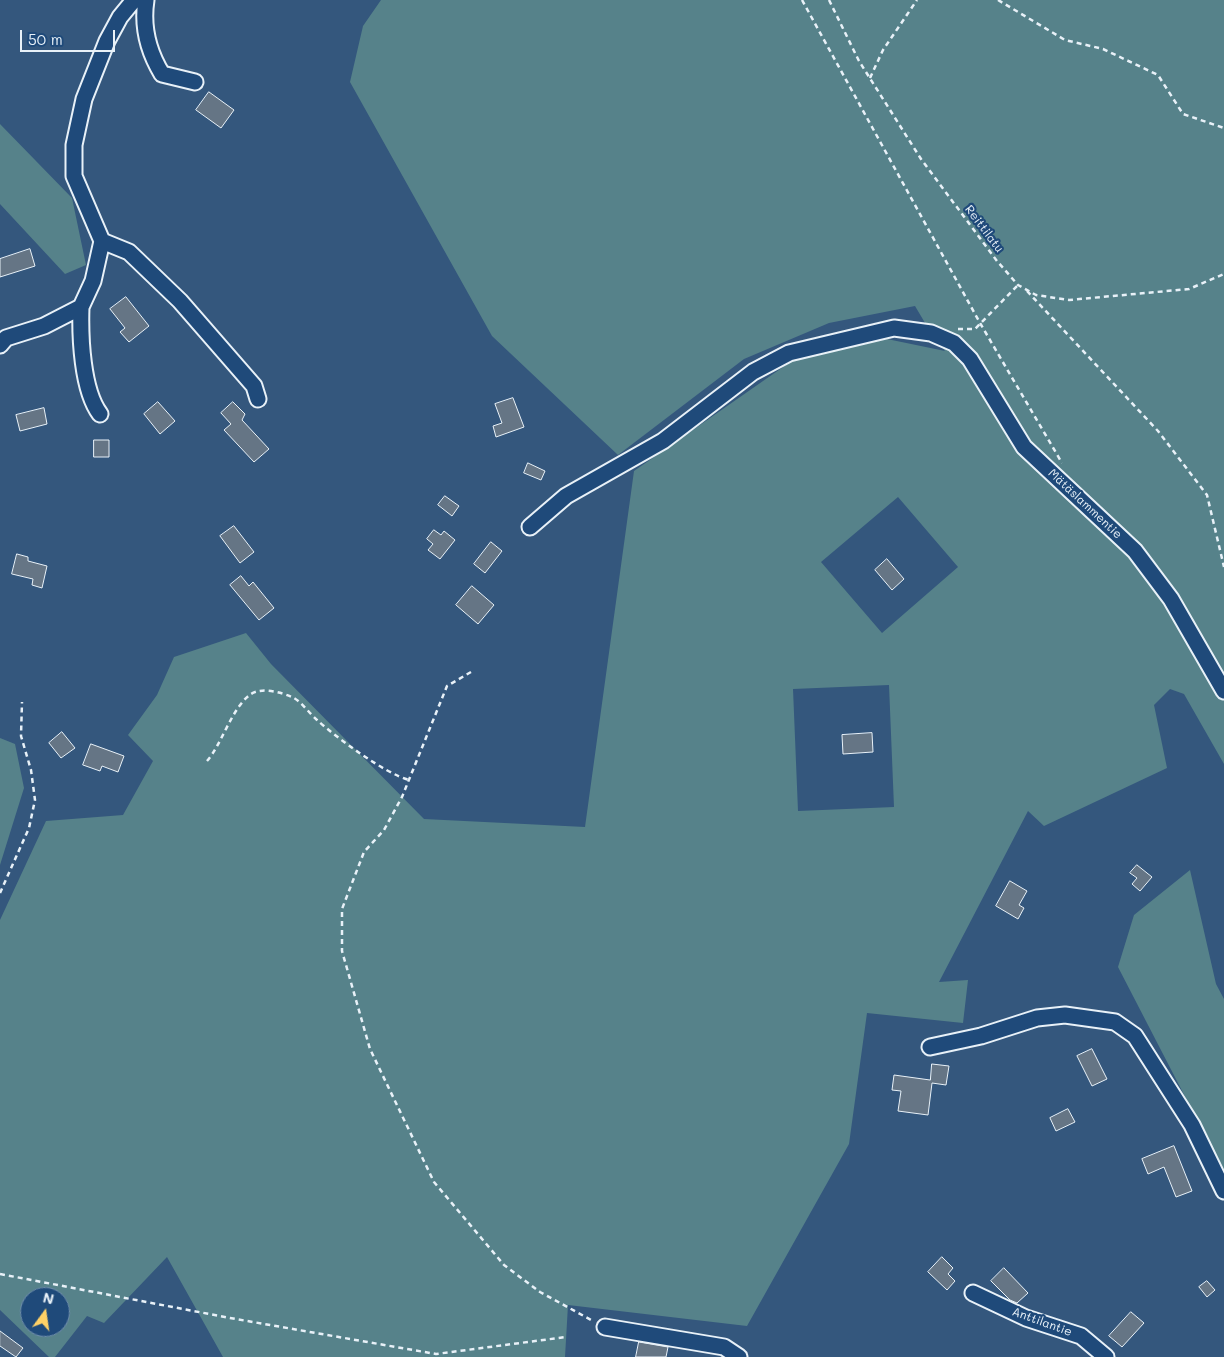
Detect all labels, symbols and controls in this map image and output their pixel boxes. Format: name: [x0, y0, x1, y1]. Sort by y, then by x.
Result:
scale bar: [22, 20, 118, 52]
text: 50 m: [28, 29, 63, 49]
street label: Reittilatu: [962, 203, 1006, 255]
street label: Mätäslammentie: [1045, 466, 1125, 542]
north arrow: [20, 1287, 70, 1337]
text: N: [41, 1287, 56, 1308]
street label: Anttilantie: [1010, 1305, 1074, 1339]

